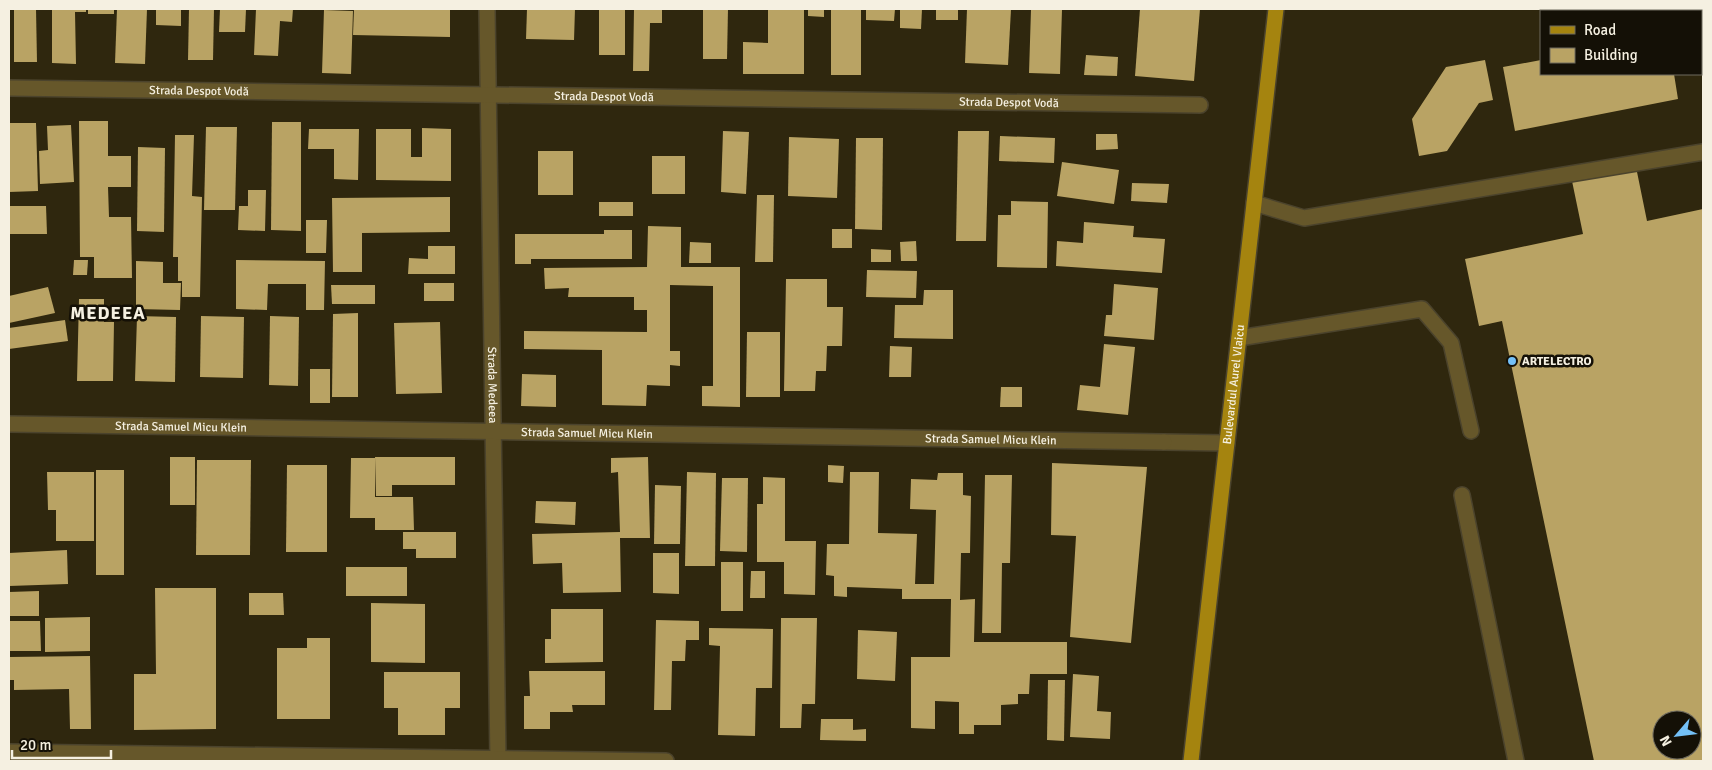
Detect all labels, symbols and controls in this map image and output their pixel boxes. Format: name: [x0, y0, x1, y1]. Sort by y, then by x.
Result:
legend: [1540, 10, 1702, 75]
text: Road: [1584, 21, 1616, 39]
text: Building: [1584, 46, 1638, 64]
street label: Strada Despot Vodă: [149, 83, 249, 99]
street label: Strada Despot Vodă: [554, 89, 654, 105]
street label: Strada Despot Vodă: [959, 95, 1059, 111]
district label: MEDEEA: [70, 302, 146, 324]
street label: Bulevardul Aurel Vlaicu: [1220, 324, 1248, 445]
street label: Strada Medeea: [484, 347, 500, 423]
place label: ARTELECTRO: [1522, 354, 1592, 369]
marker: ARTELECTRO: [1506, 355, 1518, 367]
street label: Strada Samuel Micu Klein: [115, 419, 247, 436]
street label: Strada Samuel Micu Klein: [521, 425, 653, 442]
street label: Strada Samuel Micu Klein: [925, 431, 1057, 448]
north arrow: [1652, 710, 1702, 760]
scale bar: [12, 728, 111, 760]
text: N: [1656, 733, 1676, 749]
text: 20 m: [20, 736, 51, 754]

